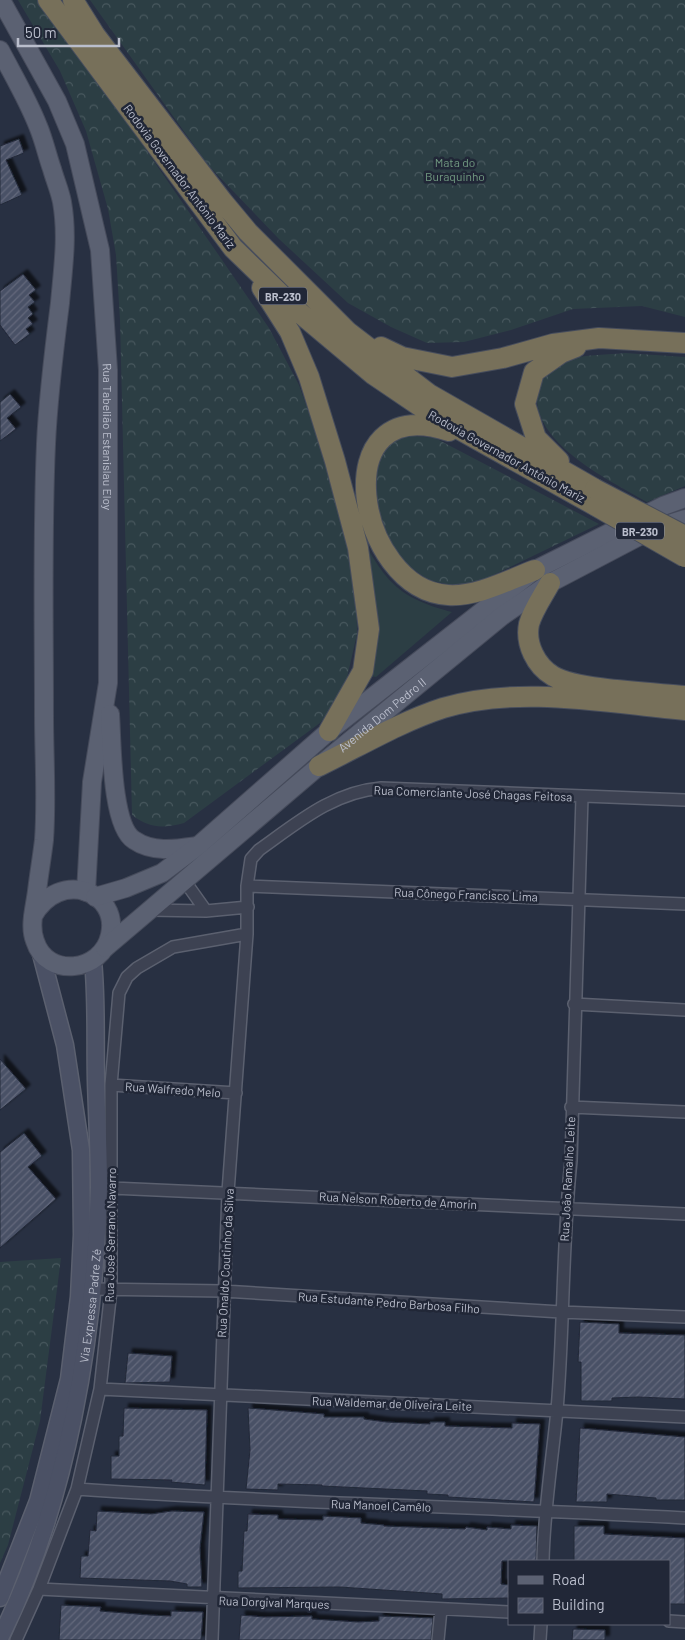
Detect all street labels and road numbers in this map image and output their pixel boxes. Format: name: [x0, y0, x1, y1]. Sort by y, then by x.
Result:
street label: Rodovia Governador Antônio Mariz: [121, 101, 239, 251]
road number: BR-230: [259, 288, 307, 304]
street label: Rua Tabelião Estanislau Eloy: [101, 363, 115, 511]
street label: Rodovia Governador Antônio Mariz: [426, 407, 588, 505]
road number: BR-230: [616, 522, 664, 540]
street label: Avenida Dom Pedro II: [335, 675, 428, 755]
street label: Rua Comerciante José Chagas Feitosa: [374, 783, 572, 803]
street label: Rua Cônego Francisco Lima: [394, 884, 538, 904]
street label: Rua Walfredo Melo: [125, 1079, 221, 1099]
street label: Rua João Ramalho Leite: [557, 1116, 577, 1242]
street label: Rua José Serrano Navarro: [102, 1167, 118, 1303]
street label: Rua Onaldo Coutinho da Silva: [214, 1188, 236, 1338]
street label: Rua Nelson Roberto de Amorin: [319, 1189, 477, 1211]
street label: Via Expressa Padre Zé: [76, 1248, 103, 1364]
street label: Rua Estudante Pedro Barbosa Filho: [298, 1289, 480, 1315]
street label: Rua Waldemar de Oliveira Leite: [312, 1393, 472, 1413]
street label: Rua Manoel Camêlo: [331, 1496, 431, 1514]
street label: Rua Dorgival Marques: [218, 1593, 330, 1611]

